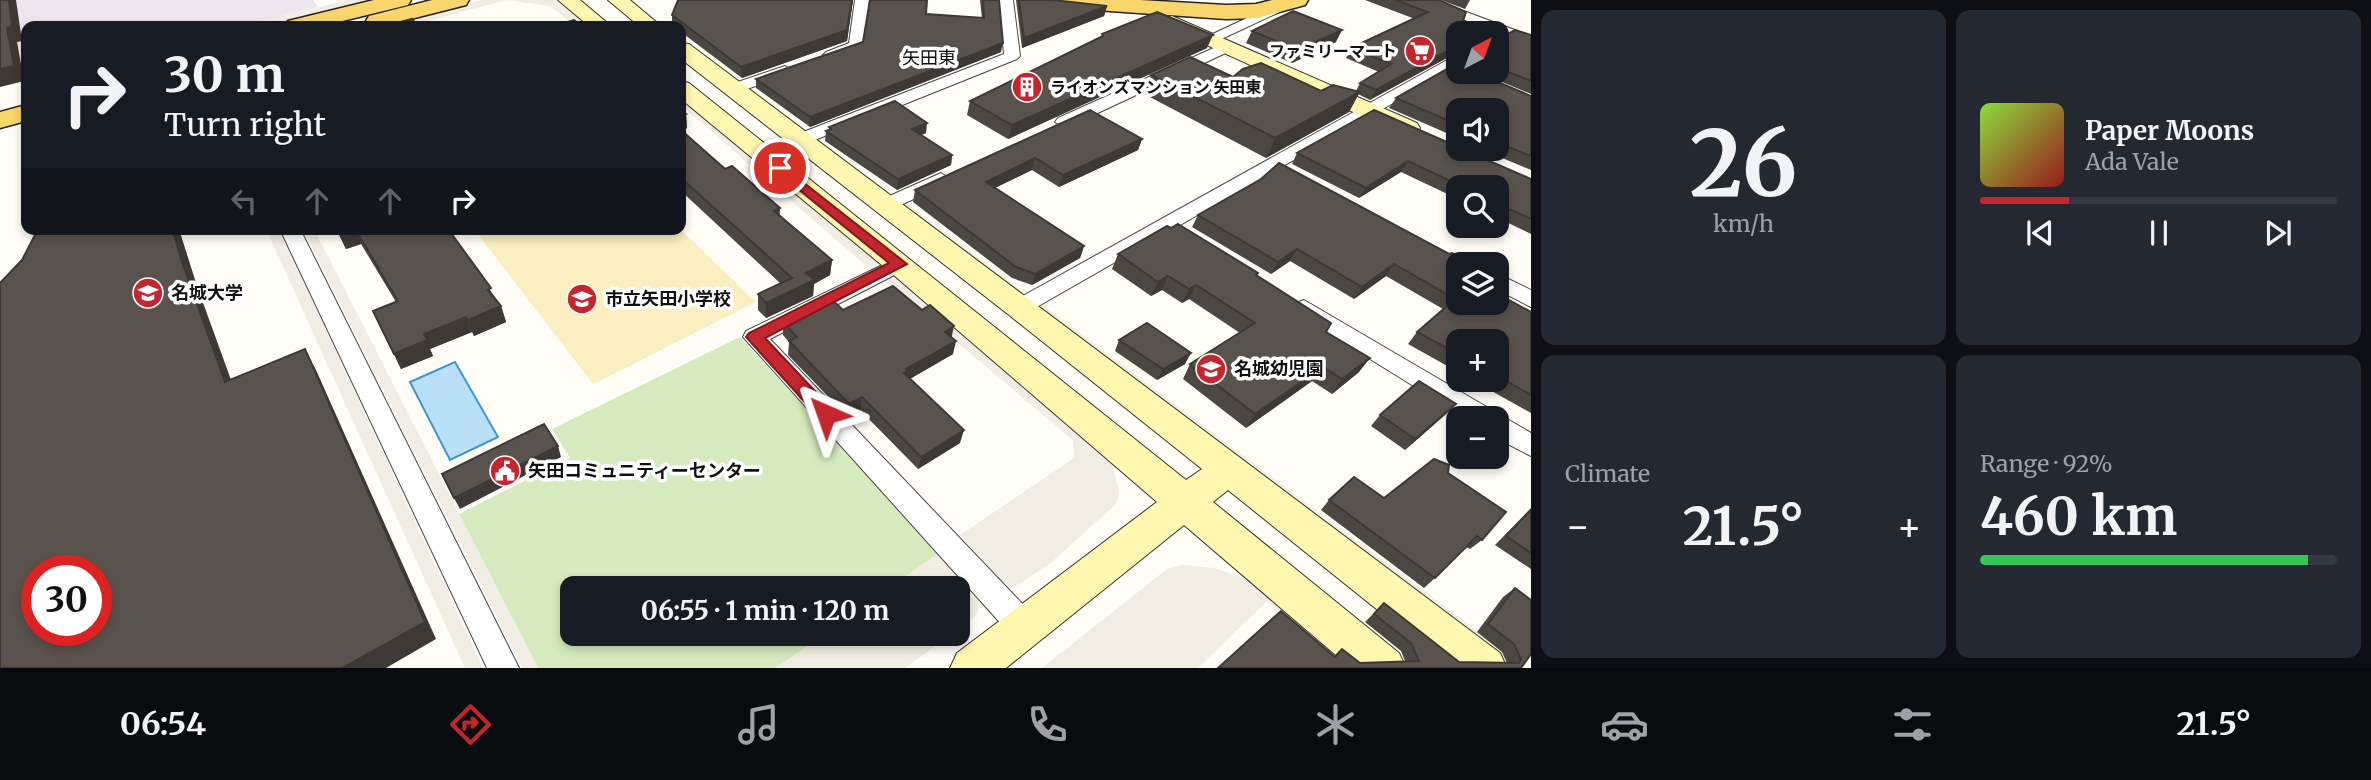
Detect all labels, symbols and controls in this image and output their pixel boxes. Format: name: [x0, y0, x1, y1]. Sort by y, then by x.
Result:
north arrow: [1446, 21, 1508, 84]
map controls: [1446, 21, 1509, 469]
supermarket icon: ファミリーマート: [1403, 34, 1437, 68]
place label: ファミリーマート: [1269, 41, 1397, 61]
text: 30 m: [164, 44, 285, 105]
district label: 矢田東: [902, 46, 956, 69]
icon: right: [49, 49, 140, 140]
building icon: ライオンズマンション 矢田東: [1010, 70, 1044, 104]
place label: ライオンズマンション 矢田東: [1050, 77, 1261, 97]
button: sound: [1446, 98, 1509, 161]
text: Turn right: [164, 105, 326, 145]
text: 26: [1690, 106, 1797, 221]
text: Paper Moons: [2085, 114, 2254, 147]
pin: [750, 138, 810, 198]
text: Ada Vale: [2085, 147, 2179, 176]
icon: arrive: [761, 149, 799, 187]
button: search: [1446, 175, 1509, 238]
icon: left: [225, 182, 263, 220]
icon: ahead: [298, 182, 336, 220]
icon: ahead: [371, 182, 409, 220]
icon: right: [444, 182, 482, 220]
text: km/h: [1713, 209, 1774, 238]
icon: previous: [2021, 214, 2059, 252]
icon: pause: [2140, 214, 2178, 252]
icon: next: [2259, 214, 2297, 252]
button: layers: [1446, 252, 1509, 315]
school or university icon: 名城大学: [131, 276, 165, 310]
place label: 名城大学: [171, 281, 243, 304]
school or university icon: 市立矢田小学校: [565, 282, 599, 316]
place label: 市立矢田小学校: [605, 287, 731, 310]
button: +: [1446, 329, 1509, 392]
school or university icon: 名城幼児園: [1194, 352, 1228, 386]
place label: 名城幼児園: [1234, 357, 1324, 380]
position arrow: [789, 377, 863, 451]
button: −: [1446, 406, 1509, 469]
text: Range · 92%: [1980, 449, 2113, 478]
public building icon: 矢田コミュニティーセンター: [488, 454, 522, 488]
place label: 矢田コミュニティーセンター: [528, 459, 761, 482]
text: Climate: [1565, 459, 1650, 488]
text: 460 km: [1980, 484, 2177, 549]
text: 21.5°: [1683, 494, 1804, 559]
text: −: [1565, 503, 1590, 550]
text: +: [1897, 503, 1922, 550]
speed limit sign: 30: [21, 555, 112, 646]
text: 06:55 · 1 min · 120 m: [641, 594, 889, 627]
icon: directions: [446, 700, 495, 749]
icon: music: [734, 700, 783, 749]
icon: phone: [1023, 700, 1072, 749]
icon: climate: [1311, 700, 1360, 749]
icon: car: [1600, 700, 1649, 749]
icon: filters: [1888, 700, 1937, 749]
text: 06:54: [120, 704, 206, 744]
text: 21.5°: [2177, 704, 2251, 744]

